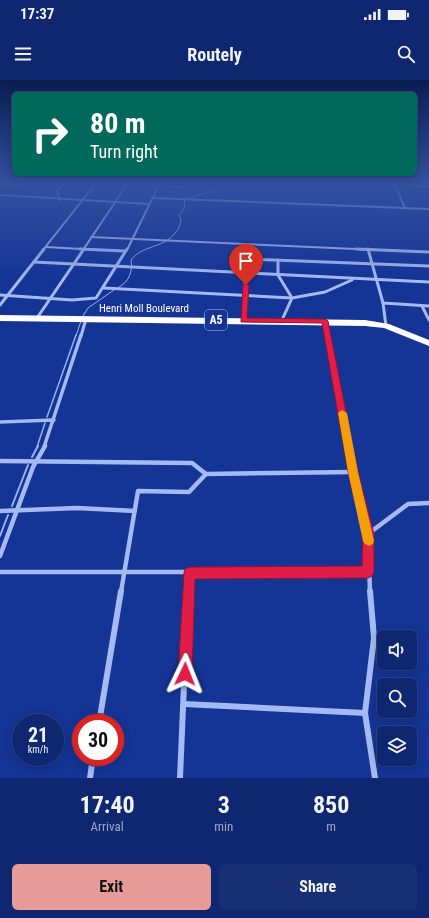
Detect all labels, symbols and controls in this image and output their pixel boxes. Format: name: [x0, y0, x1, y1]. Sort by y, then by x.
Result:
text: 17:37: [20, 5, 54, 23]
icon: menu: [12, 43, 34, 65]
icon: search: [395, 43, 417, 65]
text: Routely: [187, 44, 242, 65]
text: 80 m: [90, 107, 146, 140]
icon: right: [24, 108, 76, 160]
text: Turn right: [90, 141, 158, 162]
pin: [229, 244, 263, 285]
icon: arrive: [235, 250, 257, 272]
street label: Henri Moll Boulevard: [99, 302, 189, 315]
road number: A5: [205, 310, 227, 330]
map controls: [377, 630, 417, 766]
button: sound: [377, 630, 417, 670]
position arrow: [164, 653, 206, 695]
button: search: [377, 678, 417, 718]
speed limit sign: 30: [72, 714, 124, 766]
text: 21: [28, 723, 48, 747]
button: layers: [377, 726, 417, 766]
text: km/h: [28, 744, 48, 755]
text: 17:40: [80, 791, 135, 819]
text: 3: [218, 791, 230, 819]
text: 850: [313, 791, 349, 819]
text: Arrival: [91, 819, 124, 834]
text: min: [214, 819, 233, 834]
text: m: [326, 819, 336, 834]
button: Exit: [12, 864, 211, 910]
button: Share: [219, 864, 417, 910]

